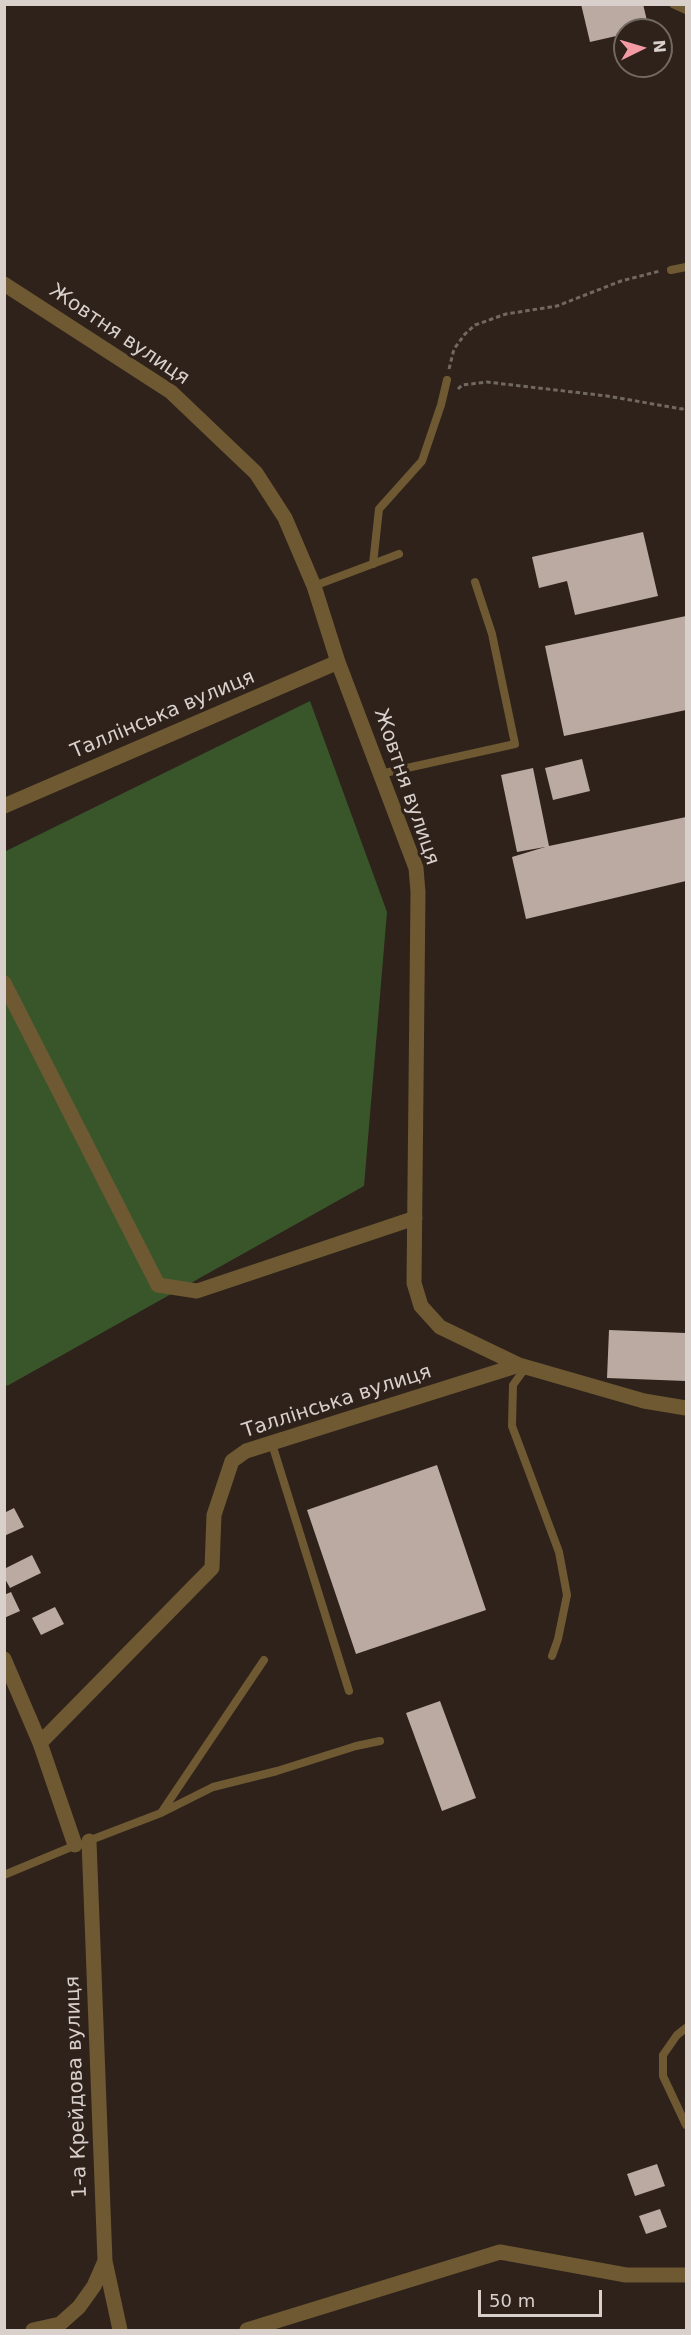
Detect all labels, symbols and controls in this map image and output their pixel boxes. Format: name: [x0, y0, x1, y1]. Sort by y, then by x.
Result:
north arrow: [613, 18, 673, 78]
text: N: [649, 39, 669, 54]
street label: Жовтня вулиця: [44, 279, 194, 391]
street label: Таллінська вулиця: [68, 665, 258, 765]
street label: Жовтня вулиця: [368, 706, 444, 868]
street label: Таллінська вулиця: [240, 1360, 434, 1444]
street label: 1-а Крейдова вулиця: [61, 1976, 93, 2198]
scale bar: [481, 2278, 606, 2316]
text: 50 m: [489, 2290, 535, 2311]

